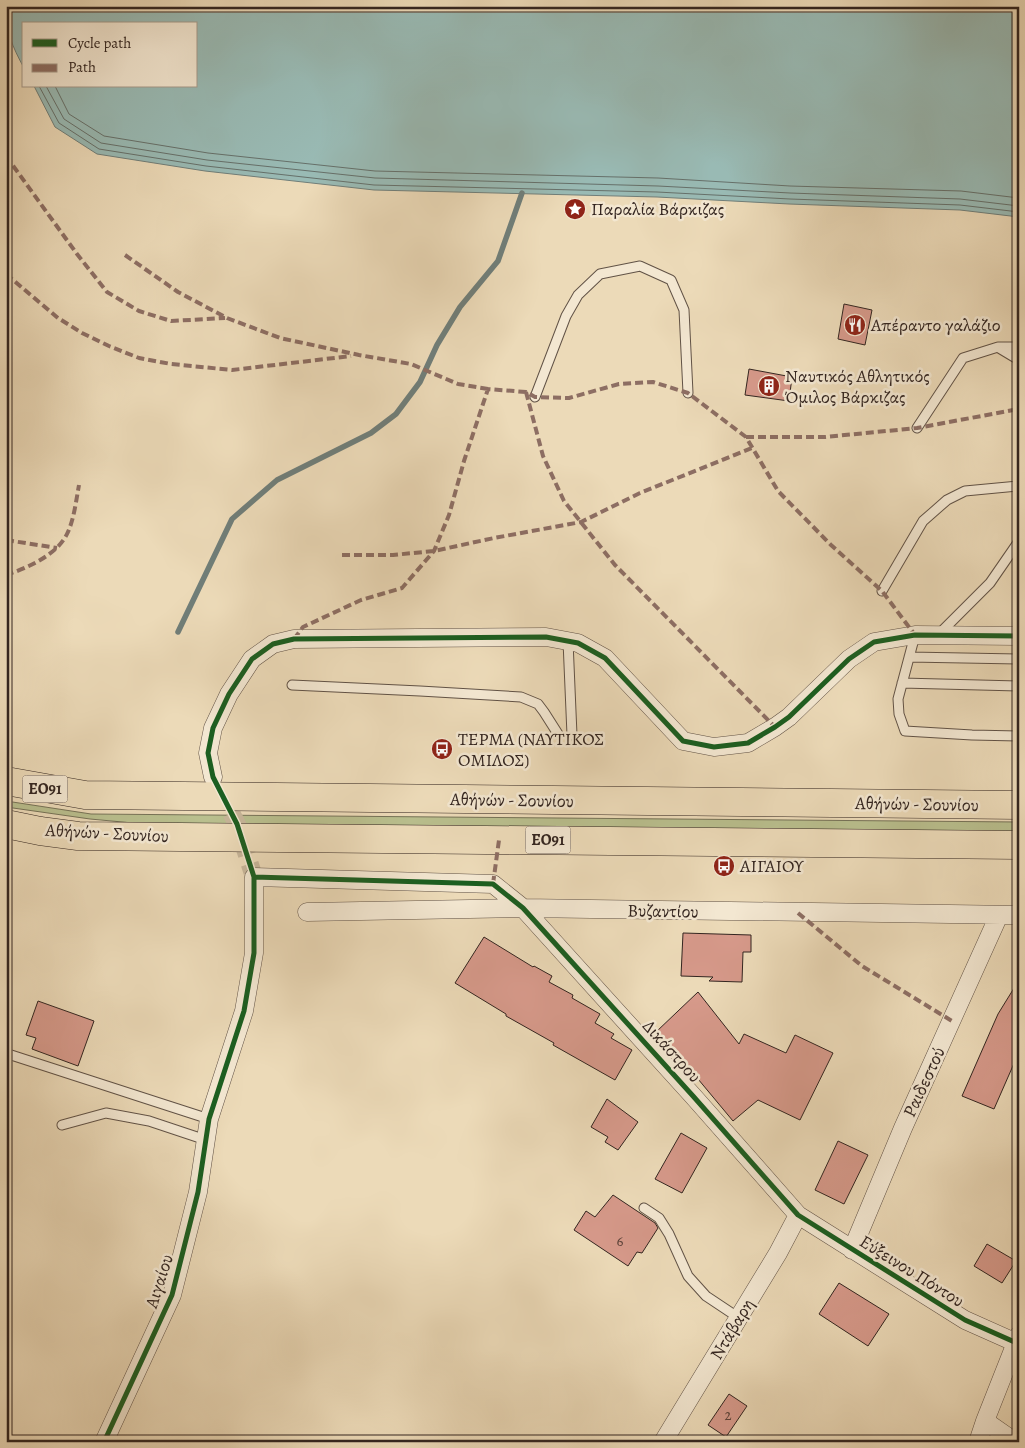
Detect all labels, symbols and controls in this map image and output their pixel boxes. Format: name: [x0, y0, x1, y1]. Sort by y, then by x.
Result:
legend: [22, 22, 198, 88]
text: Cycle path: [68, 33, 131, 53]
text: Path: [68, 57, 96, 77]
place icon: Παραλία Βάρκιζας: [563, 197, 587, 221]
place label: Παραλία Βάρκιζας: [591, 197, 724, 221]
restaurant icon: Απέραντο γαλάζιο: [843, 313, 867, 337]
place label: Απέραντο γαλάζιο: [870, 313, 1001, 337]
place label: Ναυτικός Αθλητικός Όμιλος Βάρκιζας: [784, 364, 930, 409]
building icon: Ναυτικός Αθλητικός Όμιλος Βάρκιζας: [757, 374, 781, 398]
place label: ΤΕΡΜΑ (ΝΑΥΤΙΚΟΣ ΟΜΙΛΟΣ): [458, 727, 604, 772]
bus stop icon: ΤΕΡΜΑ (ΝΑΥΤΙΚΟΣ ΟΜΙΛΟΣ): [430, 737, 454, 761]
road number: ΕΟ91: [22, 776, 68, 802]
street label: Αθήνών - Σουνίου: [449, 787, 574, 813]
street label: Αθήνών - Σουνίου: [854, 791, 979, 817]
street label: Αθήνών - Σουνίου: [44, 818, 169, 848]
road number: ΕΟ91: [526, 826, 570, 854]
bus stop icon: ΑΙΓΑΙΟΥ: [712, 854, 736, 878]
place label: ΑΙΓΑΙΟΥ: [739, 854, 805, 878]
street label: Βυζαντίου: [627, 898, 699, 924]
street label: Δικάστρου: [637, 1014, 707, 1088]
street label: Ραιδεστού: [897, 1043, 951, 1121]
street label: Εύξεινου Πόντου: [855, 1229, 969, 1313]
house number: 6: [617, 1231, 624, 1251]
street label: Αιγαίου: [139, 1251, 179, 1312]
street label: Ντάβαρη: [704, 1294, 760, 1364]
house number: 2: [724, 1405, 732, 1425]

